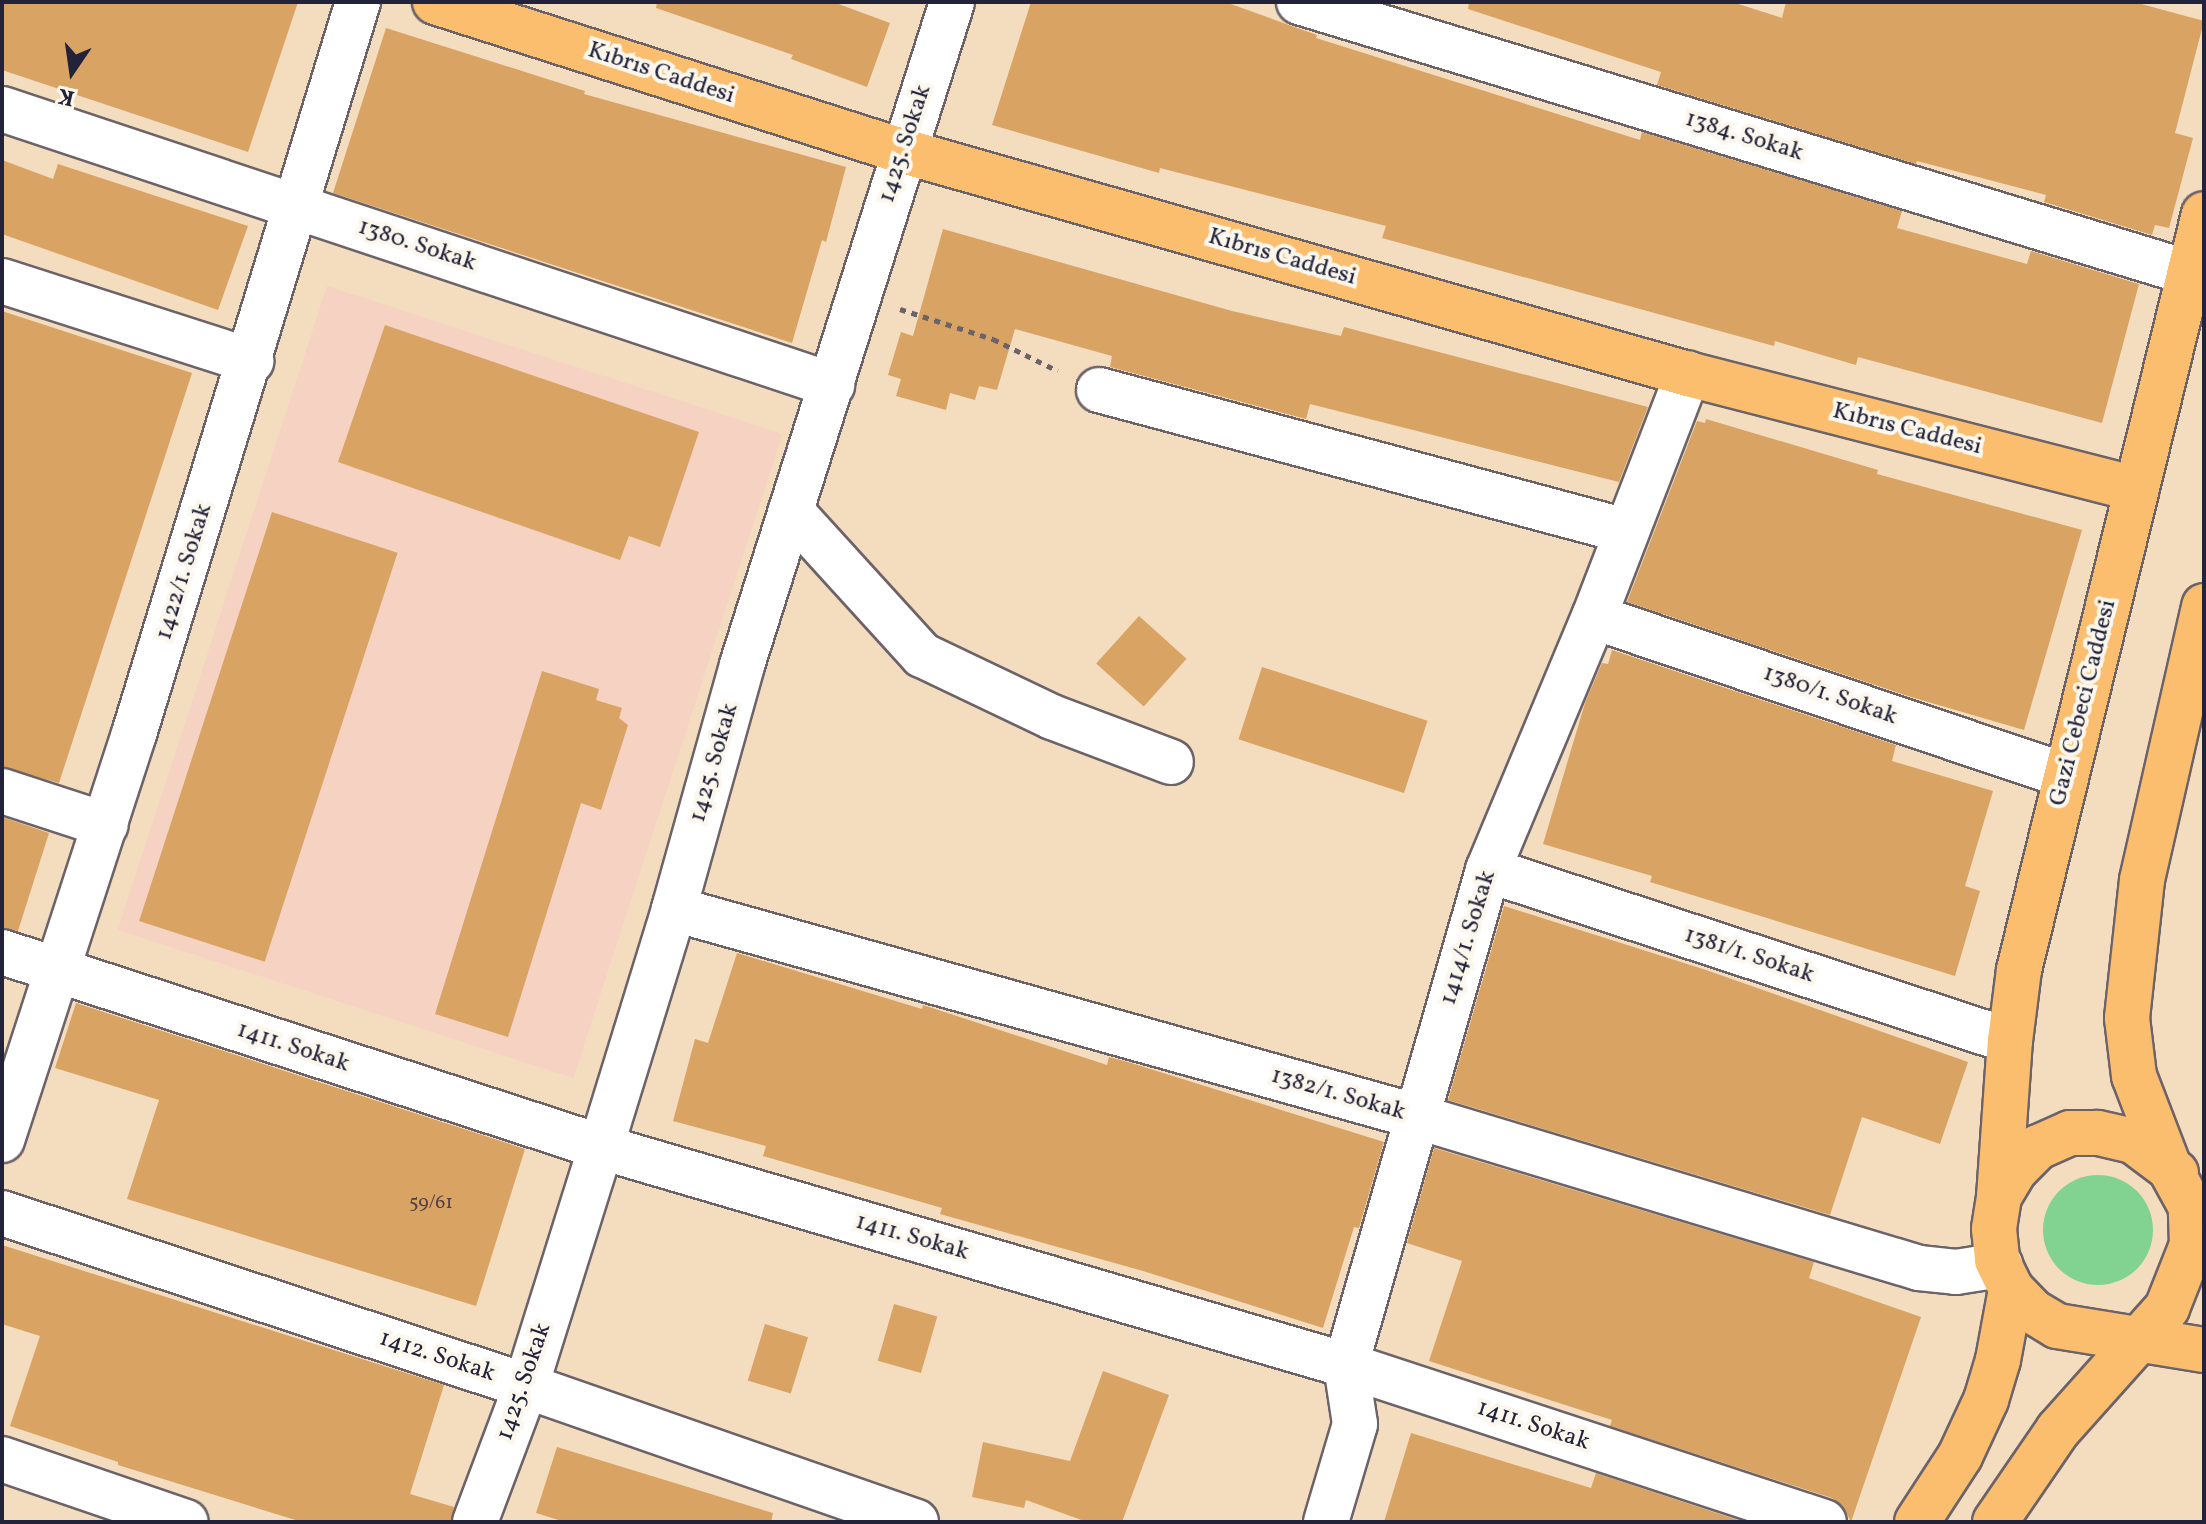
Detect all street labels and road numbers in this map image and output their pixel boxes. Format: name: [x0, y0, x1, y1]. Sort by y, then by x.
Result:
street label: Kıbrıs Caddesi: [584, 37, 738, 111]
street label: 1425. Sokak: [873, 81, 939, 207]
street label: 1384. Sokak: [1682, 105, 1806, 169]
street label: 1380. Sokak: [354, 213, 480, 279]
street label: Kıbrıs Caddesi: [1205, 223, 1359, 293]
street label: Kıbrıs Caddesi: [1830, 398, 1984, 462]
street label: 1422/1. Sokak: [151, 500, 219, 644]
street label: Gazi Cebeci Caddesi: [2044, 597, 2124, 809]
street label: 1380/1. Sokak: [1759, 660, 1901, 732]
street label: 1425. Sokak: [684, 700, 746, 826]
street label: 1414/1. Sokak: [1435, 867, 1503, 1009]
street label: 1381/1. Sokak: [1680, 921, 1818, 991]
street label: 1411. Sokak: [233, 1016, 353, 1080]
street label: 1382/1. Sokak: [1268, 1062, 1408, 1128]
street label: 1411. Sokak: [852, 1208, 972, 1268]
street label: 1425. Sokak: [491, 1319, 559, 1445]
street label: 1412. Sokak: [375, 1325, 499, 1389]
street label: 1411. Sokak: [1473, 1394, 1593, 1458]

